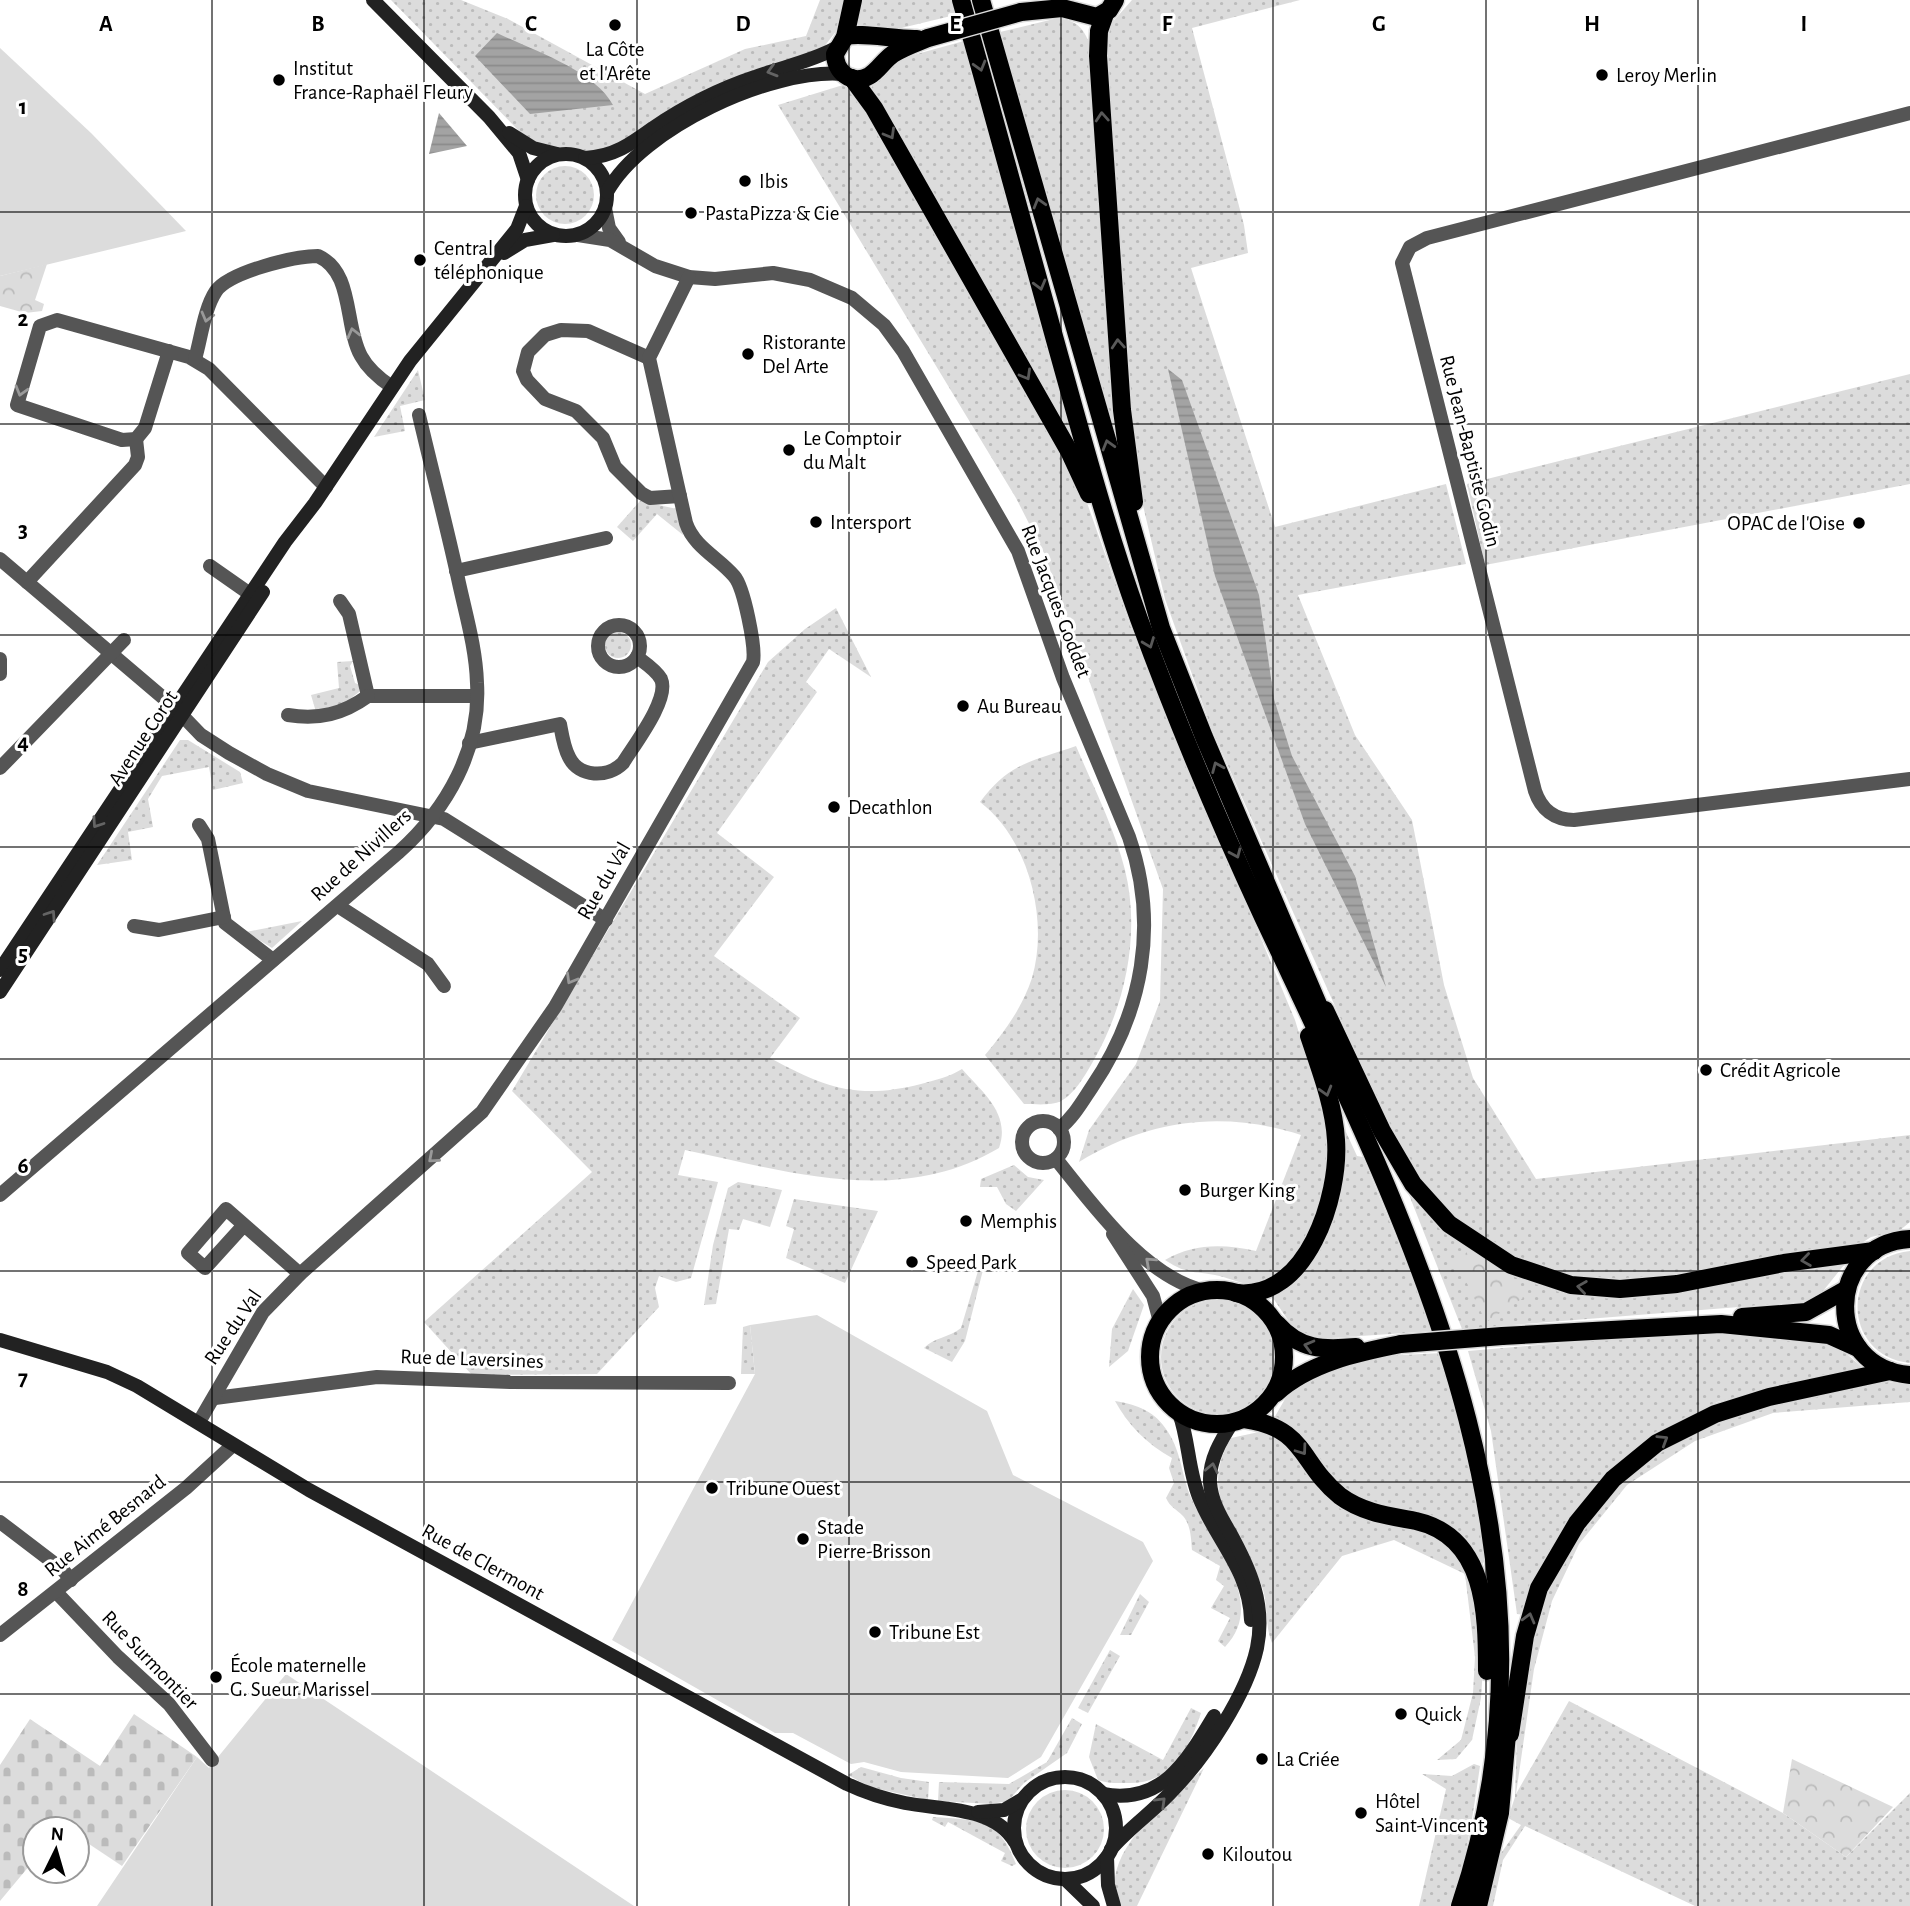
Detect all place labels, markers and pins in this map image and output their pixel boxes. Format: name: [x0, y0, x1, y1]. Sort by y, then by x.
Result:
marker: La Côte et l'Arête: [607, 17, 623, 33]
place label: La Côte et l'Arête: [579, 39, 651, 84]
place label: Institut France-Raphaël Fleury: [293, 58, 473, 103]
place label: Leroy Merlin: [1616, 65, 1717, 86]
marker: Leroy Merlin: [1594, 67, 1610, 83]
marker: Institut France-Raphaël Fleury: [271, 72, 287, 88]
place label: Ibis: [759, 171, 788, 192]
marker: Ibis: [737, 173, 753, 189]
place label: PastaPizza & Cie: [705, 203, 839, 224]
marker: PastaPizza & Cie: [683, 205, 699, 221]
place label: Central téléphonique: [434, 238, 544, 283]
marker: Central téléphonique: [412, 252, 428, 268]
place label: Ristorante Del Arte: [762, 332, 846, 377]
marker: Ristorante Del Arte: [740, 346, 756, 362]
place label: Le Comptoir du Malt: [803, 428, 901, 473]
marker: Le Comptoir du Malt: [781, 442, 797, 458]
place label: Intersport: [830, 512, 911, 533]
place label: OPAC de l'Oise: [1727, 513, 1845, 534]
marker: Intersport: [808, 514, 824, 530]
marker: OPAC de l'Oise: [1851, 515, 1867, 531]
place label: Au Bureau: [977, 696, 1062, 717]
marker: Au Bureau: [955, 698, 971, 714]
place label: Decathlon: [848, 797, 933, 818]
marker: Decathlon: [826, 799, 842, 815]
place label: Crédit Agricole: [1720, 1060, 1841, 1081]
marker: Crédit Agricole: [1698, 1062, 1714, 1078]
place label: Burger King: [1199, 1180, 1296, 1201]
marker: Burger King: [1177, 1182, 1193, 1198]
place label: Memphis: [980, 1211, 1057, 1232]
marker: Memphis: [958, 1213, 974, 1229]
place label: Speed Park: [926, 1252, 1017, 1273]
marker: Speed Park: [904, 1254, 920, 1270]
place label: Tribune Ouest: [726, 1478, 841, 1499]
marker: Tribune Ouest: [704, 1480, 720, 1496]
place label: Stade Pierre-Brisson: [817, 1517, 931, 1562]
marker: Stade Pierre-Brisson: [795, 1531, 811, 1547]
place label: Tribune Est: [889, 1622, 980, 1643]
marker: Tribune Est: [867, 1624, 883, 1640]
place label: École maternelle G. Sueur Marissel: [230, 1653, 370, 1700]
marker: École maternelle G. Sueur Marissel: [208, 1669, 224, 1685]
place label: Quick: [1415, 1704, 1462, 1725]
marker: Quick: [1393, 1706, 1409, 1722]
place label: La Criée: [1276, 1749, 1340, 1770]
marker: La Criée: [1254, 1751, 1270, 1767]
place label: Hôtel Saint-Vincent: [1375, 1791, 1485, 1836]
marker: Hôtel Saint-Vincent: [1353, 1805, 1369, 1821]
place label: Kiloutou: [1222, 1844, 1292, 1865]
marker: Kiloutou: [1200, 1846, 1216, 1862]

